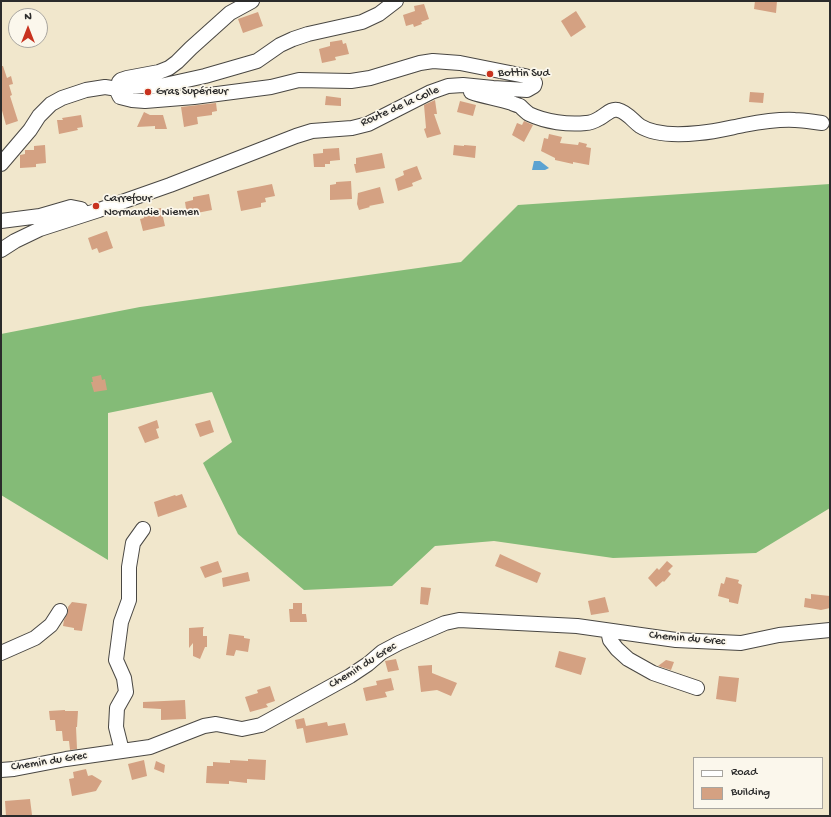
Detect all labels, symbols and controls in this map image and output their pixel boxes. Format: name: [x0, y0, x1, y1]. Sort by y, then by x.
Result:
north arrow: [8, 8, 48, 48]
text: N: [24, 11, 32, 23]
place label: Bottin Sud: [498, 67, 550, 81]
marker: Bottin Sud: [485, 69, 495, 79]
street label: Route de la Colle: [358, 83, 442, 131]
place label: Gras Supérieur: [156, 85, 228, 99]
marker: Gras Supérieur: [143, 87, 153, 97]
place label: Carrefour Normandie Niemen: [104, 192, 199, 220]
marker: Carrefour Normandie Niemen: [91, 201, 101, 211]
street label: Chemin du Grec: [648, 628, 726, 650]
street label: Chemin du Grec: [327, 640, 399, 692]
street label: Chemin du Grec: [10, 749, 88, 775]
legend: [693, 757, 823, 809]
text: Road: [731, 766, 757, 780]
text: Building: [731, 786, 770, 800]

